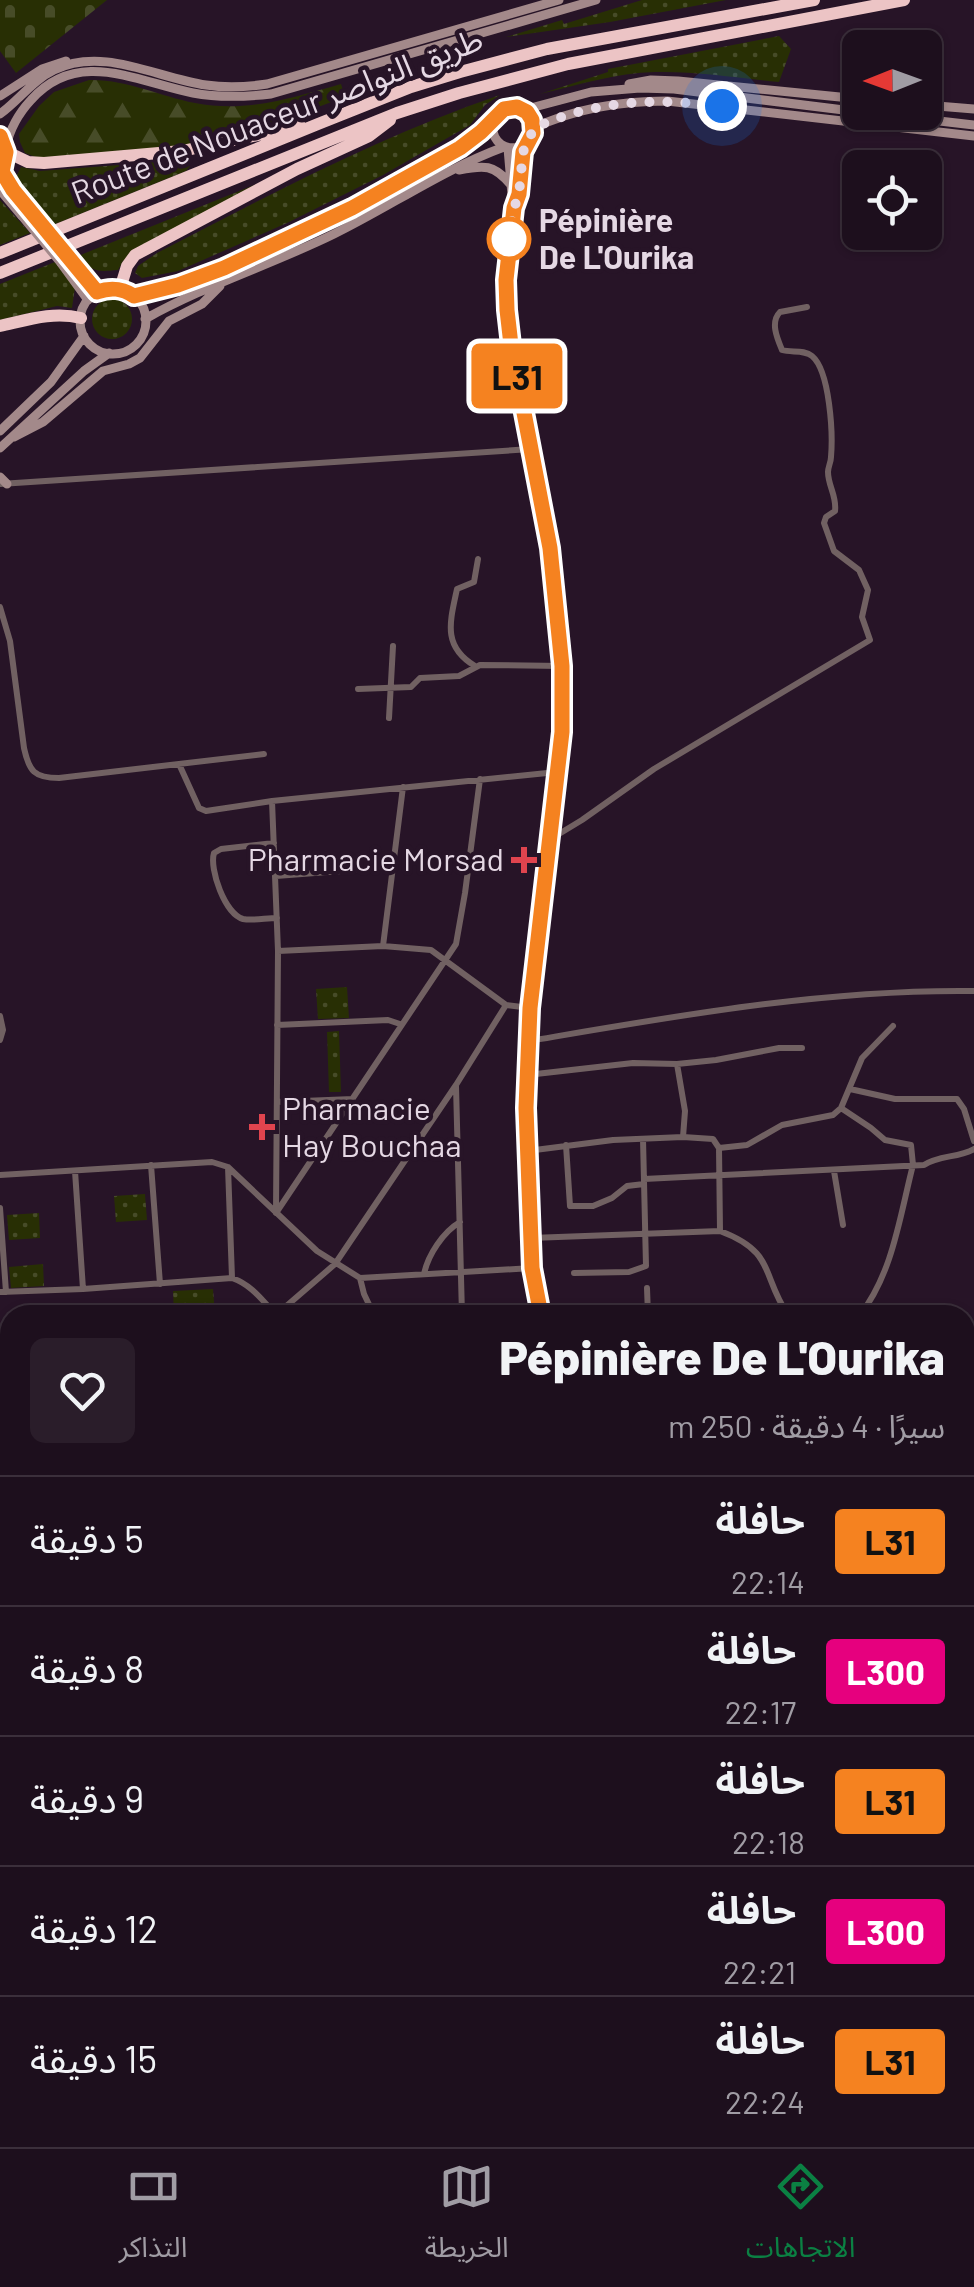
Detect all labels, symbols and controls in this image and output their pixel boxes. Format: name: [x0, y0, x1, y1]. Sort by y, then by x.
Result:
street label: Route de Nouaceur طريق النواصر: [65, 18, 488, 213]
north arrow: [842, 30, 942, 130]
map controls: [842, 30, 942, 250]
your location: [697, 81, 747, 131]
button: locate: [842, 150, 942, 250]
place label: Pépinière De L'Ourika: [539, 200, 694, 275]
marker: Pépinière De L'Ourika: [488, 218, 530, 260]
line badge: L31: [460, 344, 574, 408]
text: L31: [491, 355, 543, 397]
place label: Pharmacie Morsad: [248, 839, 504, 877]
marker: Pharmacie Morsad: [513, 849, 535, 871]
place label: Pharmacie Hay Bouchaa: [282, 1088, 462, 1163]
marker: Pharmacie Hay Bouchaa: [251, 1116, 273, 1138]
text: Pépinière De L'Ourika: [499, 1327, 945, 1385]
button: heart: [30, 1338, 135, 1443]
text: سيرًا · 4 دقيقة · 250 m: [668, 1406, 945, 1444]
text: حافلة: [716, 1496, 805, 1542]
text: 5 دقيقة: [30, 1515, 144, 1561]
text: L31: [864, 1520, 916, 1562]
text: 22:14: [731, 1562, 805, 1600]
text: حافلة: [707, 1626, 796, 1672]
text: 8 دقيقة: [30, 1645, 144, 1691]
text: L300: [846, 1650, 925, 1692]
text: 22:17: [725, 1692, 796, 1730]
text: حافلة: [716, 1756, 805, 1802]
text: 9 دقيقة: [30, 1775, 144, 1821]
text: L31: [864, 1780, 916, 1822]
text: 22:18: [732, 1822, 805, 1860]
text: حافلة: [707, 1886, 796, 1932]
text: 12 دقيقة: [30, 1905, 158, 1951]
text: L300: [846, 1910, 925, 1952]
text: 22:21: [723, 1952, 796, 1990]
text: حافلة: [716, 2016, 805, 2062]
text: 15 دقيقة: [30, 2035, 157, 2081]
text: L31: [864, 2040, 916, 2082]
text: 22:24: [725, 2082, 805, 2120]
tab: التذاكر: [119, 2159, 187, 2278]
tab: الخريطة: [425, 2159, 509, 2278]
tab: الاتجاهات: [746, 2159, 855, 2278]

